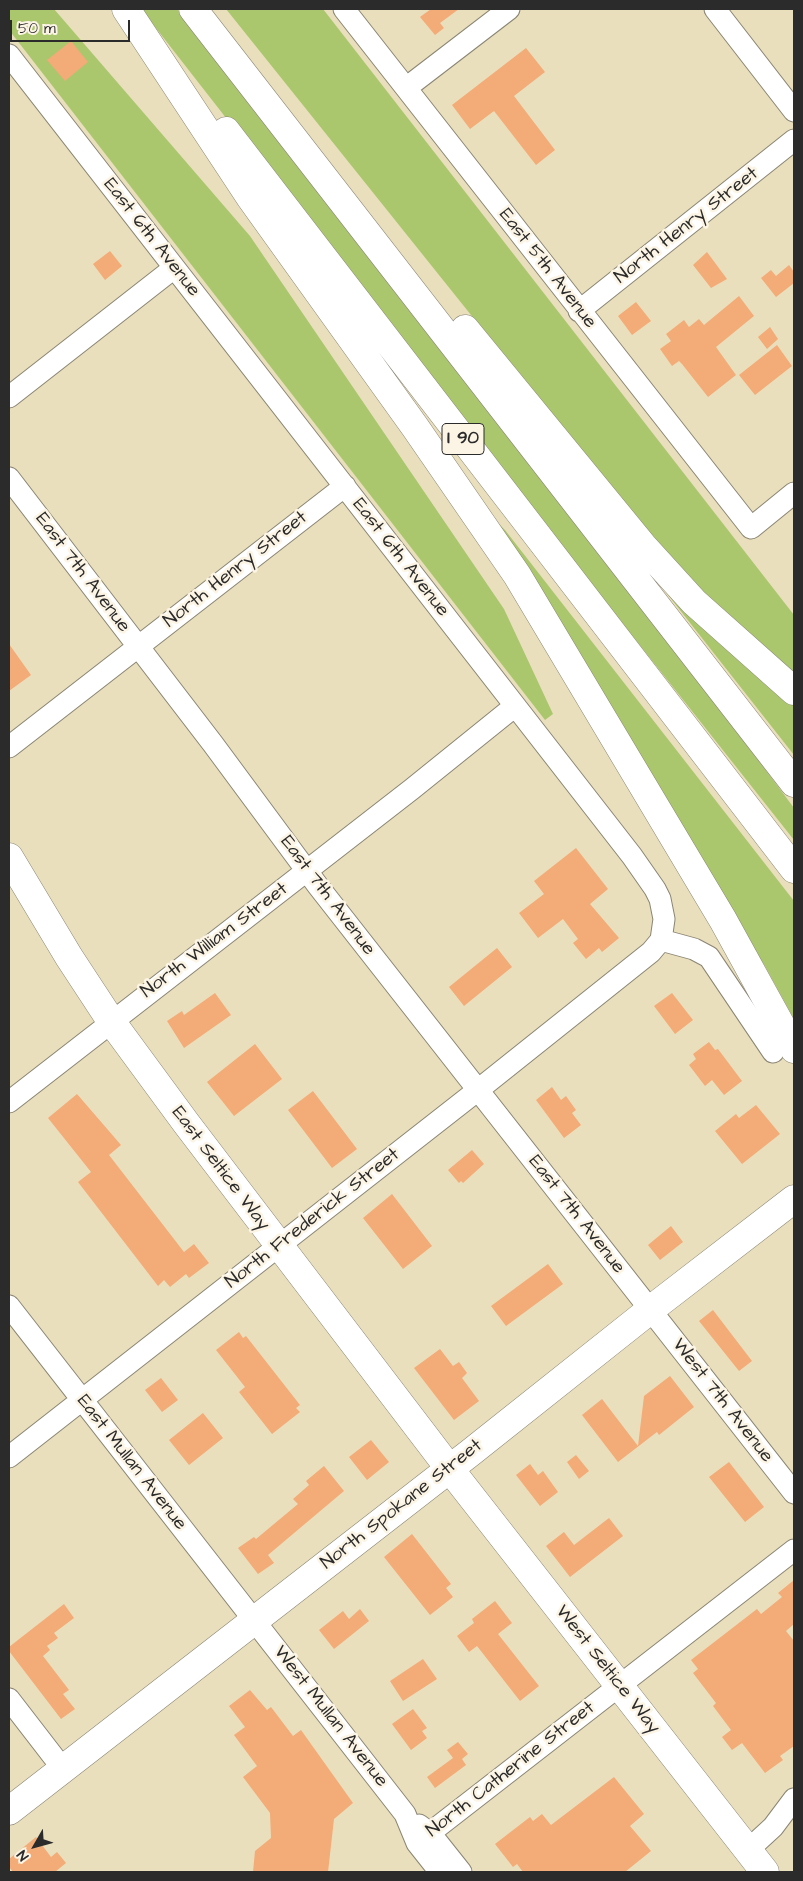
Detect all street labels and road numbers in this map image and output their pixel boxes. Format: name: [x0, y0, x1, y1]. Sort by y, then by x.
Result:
street label: North Henry Street: [611, 163, 763, 289]
street label: East 6th Avenue: [98, 174, 204, 302]
street label: East 5th Avenue: [493, 205, 601, 333]
road number: I 90: [442, 424, 484, 454]
street label: East 6th Avenue: [347, 494, 453, 622]
street label: North Henry Street: [160, 507, 312, 633]
street label: East 7th Avenue: [30, 509, 134, 637]
street label: East 7th Avenue: [275, 832, 379, 960]
street label: North William Street: [137, 878, 293, 1004]
street label: East Seltice Way: [166, 1102, 274, 1236]
street label: North Frederick Street: [221, 1144, 405, 1294]
street label: East 7th Avenue: [523, 1151, 629, 1279]
street label: West 7th Avenue: [667, 1334, 777, 1468]
street label: East Mullan Avenue: [71, 1391, 191, 1535]
street label: North Spokane Street: [317, 1435, 487, 1575]
street label: West Seltice Way: [550, 1601, 664, 1739]
street label: West Mullan Avenue: [268, 1642, 392, 1792]
street label: North Catherine Street: [422, 1697, 600, 1843]

